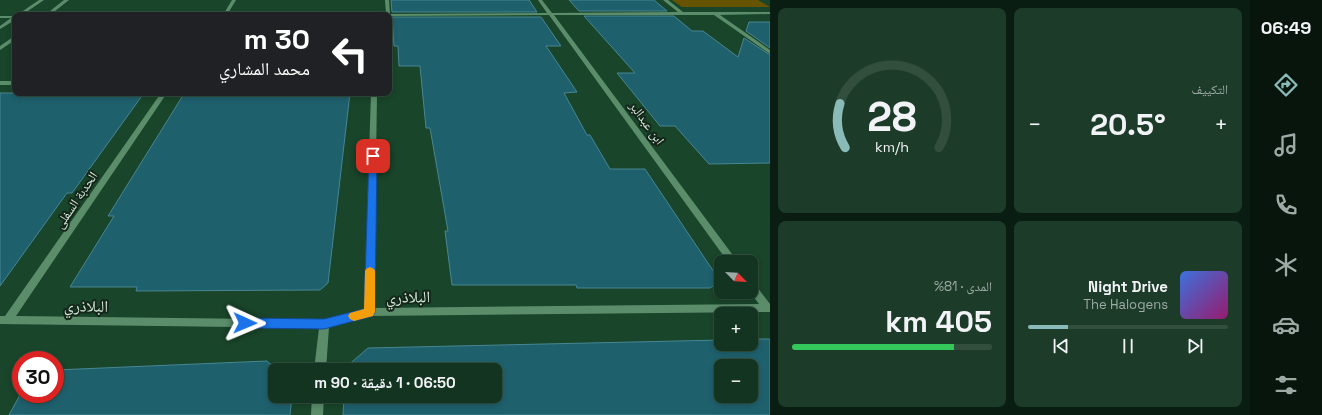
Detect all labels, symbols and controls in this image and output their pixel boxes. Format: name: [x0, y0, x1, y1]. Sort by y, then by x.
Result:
text: 06:49: [1261, 16, 1311, 39]
text: 30 m: [244, 21, 310, 57]
icon: left: [324, 28, 376, 80]
text: محمد المشاري: [219, 57, 310, 80]
icon: directions: [1272, 71, 1300, 99]
text: التكييف: [1192, 81, 1228, 98]
text: 28: [867, 90, 917, 143]
street label: ابن عبدالبر: [625, 97, 668, 148]
text: 20.5°: [1090, 105, 1166, 144]
text: −: [1028, 110, 1042, 138]
text: +: [1214, 110, 1228, 138]
icon: music: [1272, 131, 1300, 159]
text: km/h: [875, 138, 909, 156]
pin: [356, 139, 390, 173]
icon: arrive: [362, 145, 384, 167]
street label: الحدبة السفلى: [51, 168, 101, 232]
icon: phone: [1272, 191, 1300, 219]
icon: climate: [1272, 251, 1300, 279]
north arrow: [714, 255, 758, 299]
map controls: [714, 255, 758, 403]
text: Night Drive: [1088, 277, 1168, 296]
text: المدى · 81%: [934, 278, 992, 295]
street label: البلاذري: [386, 286, 430, 310]
street label: البلاذري: [64, 295, 108, 319]
text: The Halogens: [1083, 296, 1168, 313]
position arrow: [224, 302, 266, 344]
text: 405 km: [885, 302, 992, 341]
button: +: [714, 307, 758, 351]
icon: car: [1272, 311, 1300, 339]
icon: previous: [1050, 335, 1072, 357]
icon: pause: [1117, 335, 1139, 357]
icon: next: [1184, 335, 1206, 357]
speed limit sign: 30: [12, 351, 64, 403]
button: −: [714, 359, 758, 403]
icon: filters: [1272, 371, 1300, 399]
text: 06:50 · 1 دقيقة · 90 m: [314, 373, 456, 392]

